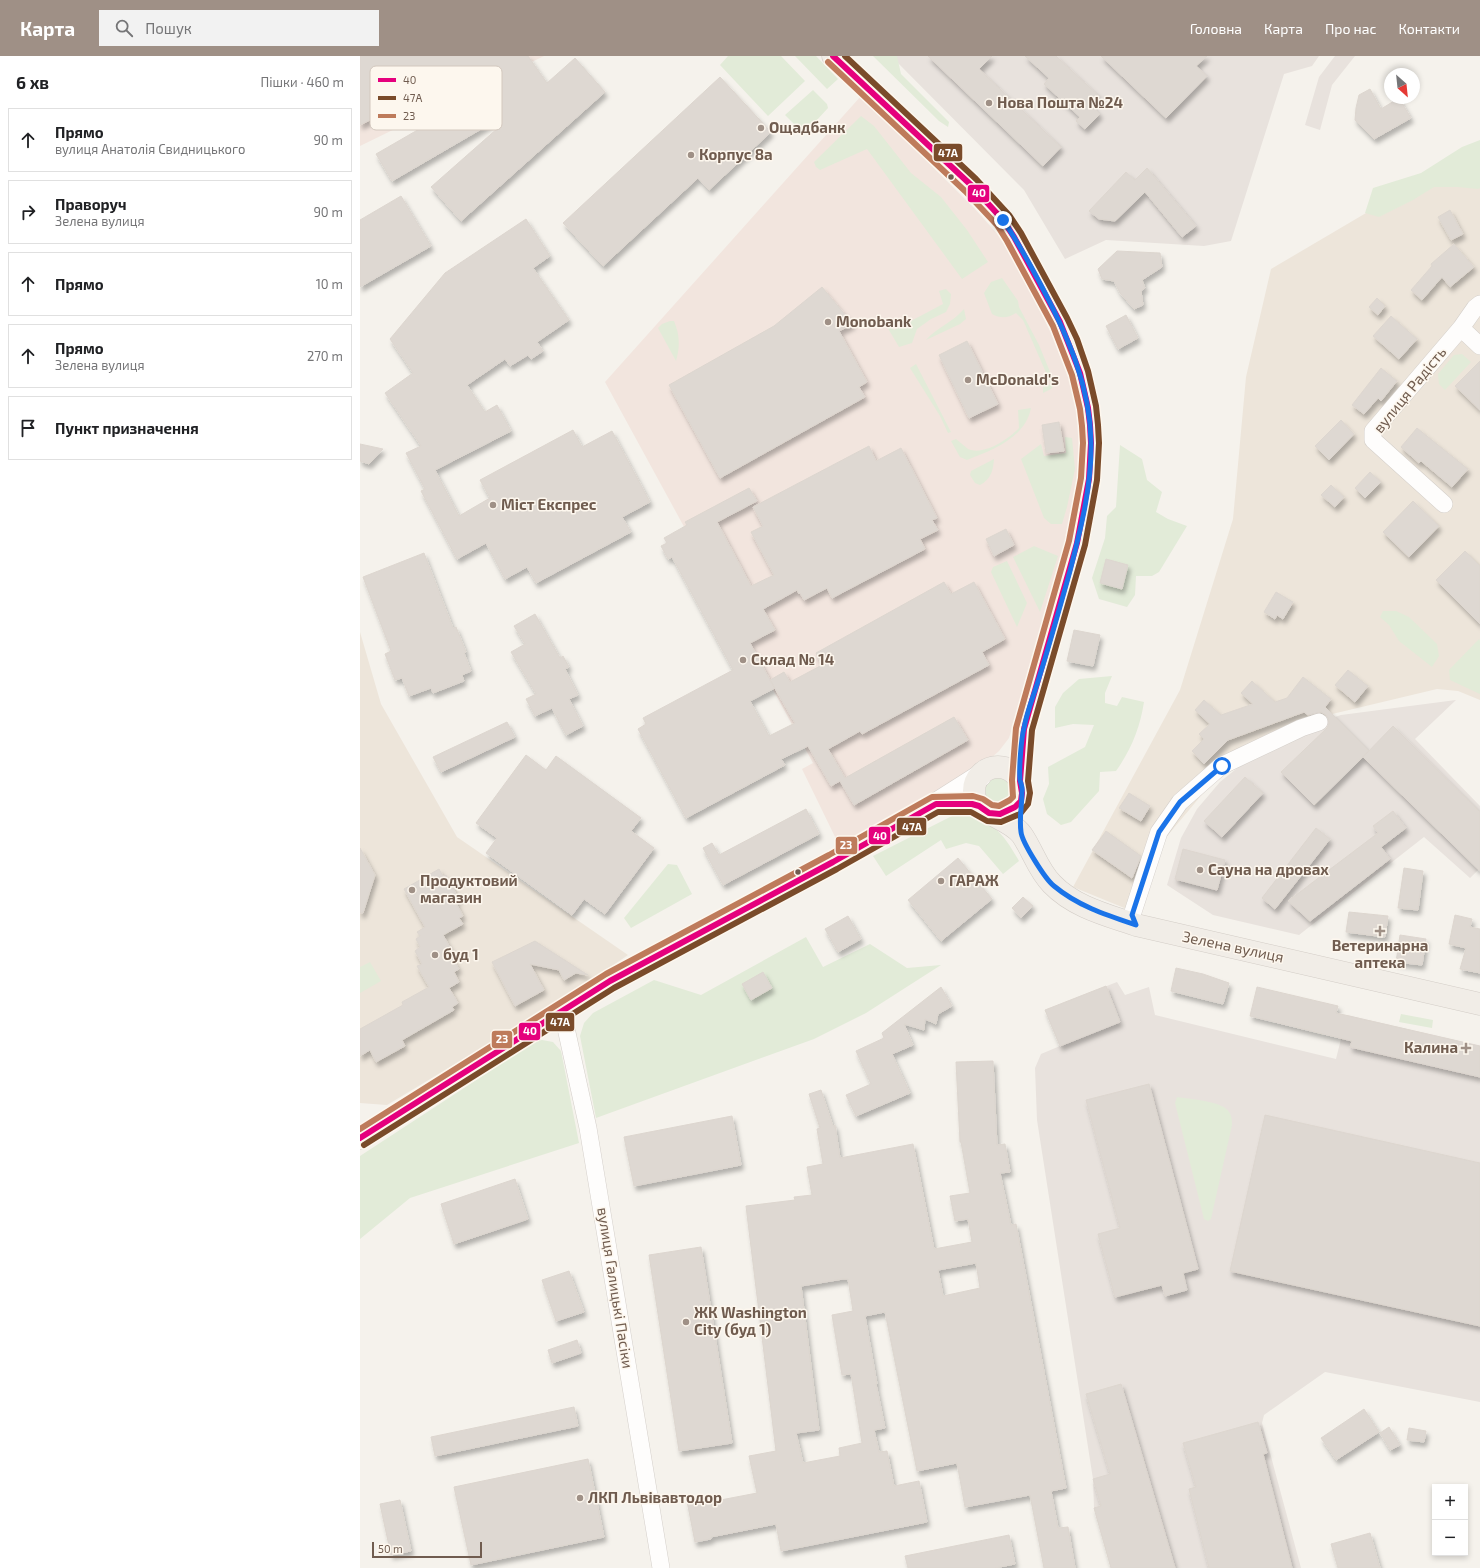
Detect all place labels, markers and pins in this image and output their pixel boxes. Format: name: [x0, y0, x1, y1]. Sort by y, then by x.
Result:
place label: Нова Пошта №24: [997, 93, 1123, 111]
marker: Нова Пошта №24: [984, 98, 994, 108]
place label: Ощадбанк: [769, 118, 846, 136]
marker: Ощадбанк: [756, 123, 766, 133]
place label: Корпус 8а: [699, 145, 773, 163]
marker: Корпус 8а: [686, 150, 696, 160]
unlabelled marker: [946, 172, 956, 182]
place label: Monobank: [836, 312, 912, 330]
marker: Monobank: [823, 317, 833, 327]
place label: McDonald's: [976, 370, 1059, 388]
marker: McDonald's: [963, 375, 973, 385]
place label: Міст Експрес: [501, 495, 597, 513]
marker: Міст Експрес: [488, 500, 498, 510]
place label: Склад № 14: [751, 650, 835, 668]
marker: Склад № 14: [738, 655, 748, 665]
place label: Сауна на дровах: [1208, 860, 1329, 878]
marker: Сауна на дровах: [1195, 865, 1205, 875]
unlabelled marker: [793, 867, 803, 877]
place label: Продуктовий магазин: [420, 871, 518, 906]
place label: ГАРАЖ: [949, 871, 999, 889]
marker: ГАРАЖ: [936, 876, 946, 886]
marker: Продуктовий магазин: [407, 885, 417, 895]
marker: Ветеринарна аптека: [1375, 926, 1385, 936]
place label: Ветеринарна аптека: [1332, 936, 1428, 971]
place label: буд 1: [443, 945, 479, 963]
marker: буд 1: [430, 950, 440, 960]
place label: Калина: [1404, 1038, 1458, 1056]
marker: Калина: [1461, 1043, 1471, 1053]
place label: ЖК Washington City (буд 1): [694, 1303, 807, 1339]
marker: ЖК Washington City (буд 1): [681, 1317, 691, 1327]
place label: ЛКП Львівавтодор: [588, 1488, 722, 1506]
marker: ЛКП Львівавтодор: [575, 1493, 585, 1503]

